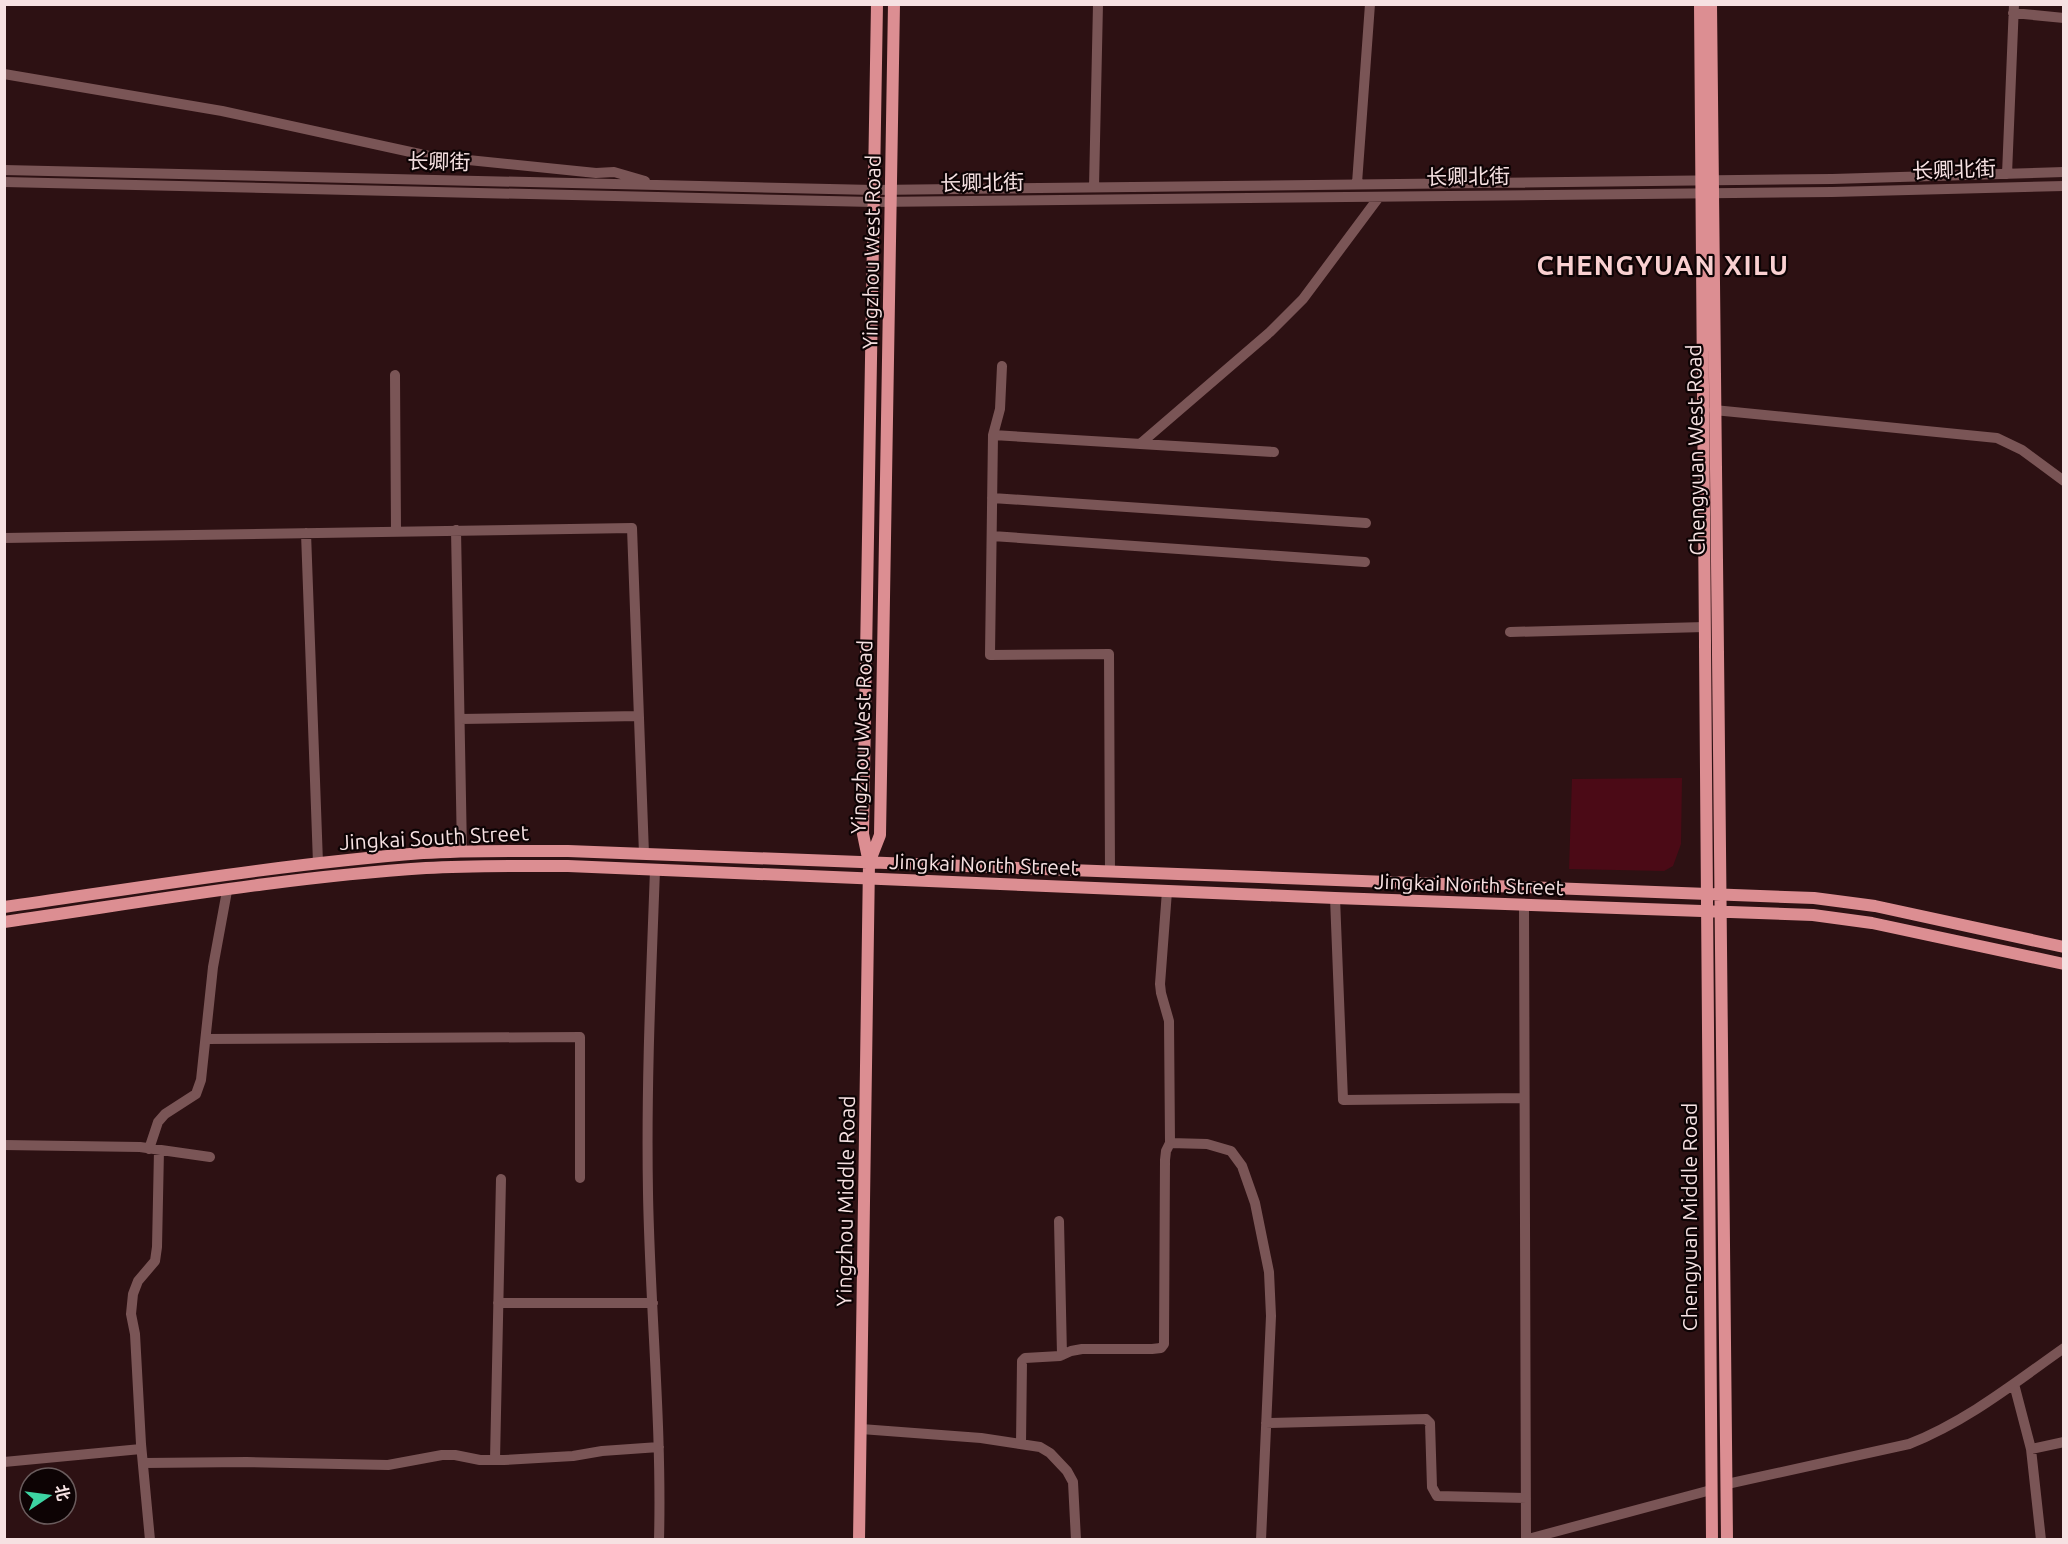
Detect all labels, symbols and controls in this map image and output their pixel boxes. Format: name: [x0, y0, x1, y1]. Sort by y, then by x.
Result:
street label: 长卿街: [407, 148, 471, 174]
street label: Yingzhou West Road: [857, 155, 885, 349]
street label: 长卿北街: [1912, 156, 1996, 182]
street label: 长卿北街: [1426, 163, 1510, 189]
street label: 长卿北街: [940, 169, 1024, 195]
district label: CHENGYUAN XILU: [1536, 250, 1790, 280]
street label: Chengyuan West Road: [1681, 344, 1709, 556]
street label: Yingzhou West Road: [846, 640, 876, 834]
street label: Jingkai South Street: [339, 820, 529, 854]
street label: Jingkai North Street: [889, 849, 1079, 879]
street label: Jingkai North Street: [1374, 869, 1564, 899]
street label: Yingzhou Middle Road: [831, 1095, 859, 1307]
street label: Chengyuan Middle Road: [1677, 1103, 1701, 1331]
north arrow: [18, 1466, 78, 1526]
text: 北: [52, 1483, 73, 1502]

